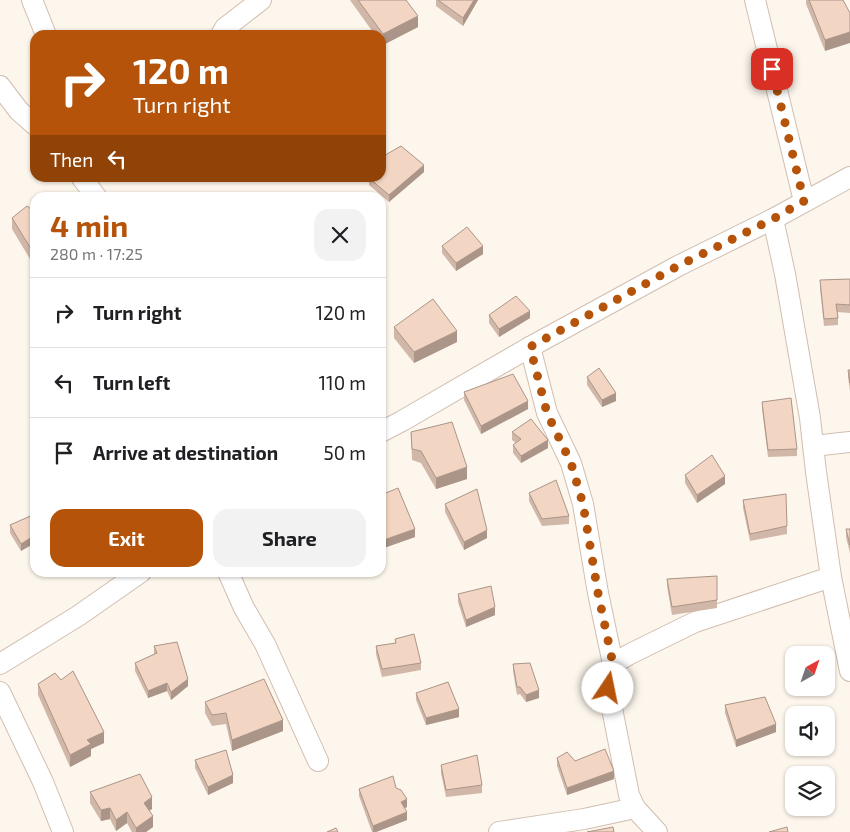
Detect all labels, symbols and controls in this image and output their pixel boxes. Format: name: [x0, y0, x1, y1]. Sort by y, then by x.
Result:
pin: [751, 48, 793, 90]
text: 120 m: [133, 49, 229, 91]
icon: right: [50, 50, 115, 115]
icon: arrive: [758, 55, 786, 83]
text: Turn right: [133, 91, 231, 117]
icon: left: [103, 145, 131, 173]
text: Then: [50, 148, 93, 171]
text: 4 min: [50, 207, 128, 243]
button: close: [314, 209, 366, 261]
text: 280 m · 17:25: [50, 244, 143, 263]
icon: right: [50, 299, 78, 327]
text: Turn right: [93, 301, 181, 324]
text: 120 m: [315, 301, 366, 324]
icon: left: [50, 369, 78, 397]
text: Turn left: [93, 371, 170, 394]
text: 110 m: [319, 371, 366, 394]
icon: arrive: [50, 439, 78, 467]
text: Arrive at destination: [93, 441, 278, 464]
text: 50 m: [323, 441, 366, 464]
button: Exit: [50, 509, 203, 567]
button: Share: [213, 509, 366, 567]
north arrow: [785, 646, 835, 696]
map controls: [785, 646, 835, 816]
position arrow: [581, 661, 633, 713]
button: sound: [785, 706, 835, 756]
button: layers: [785, 766, 835, 816]

